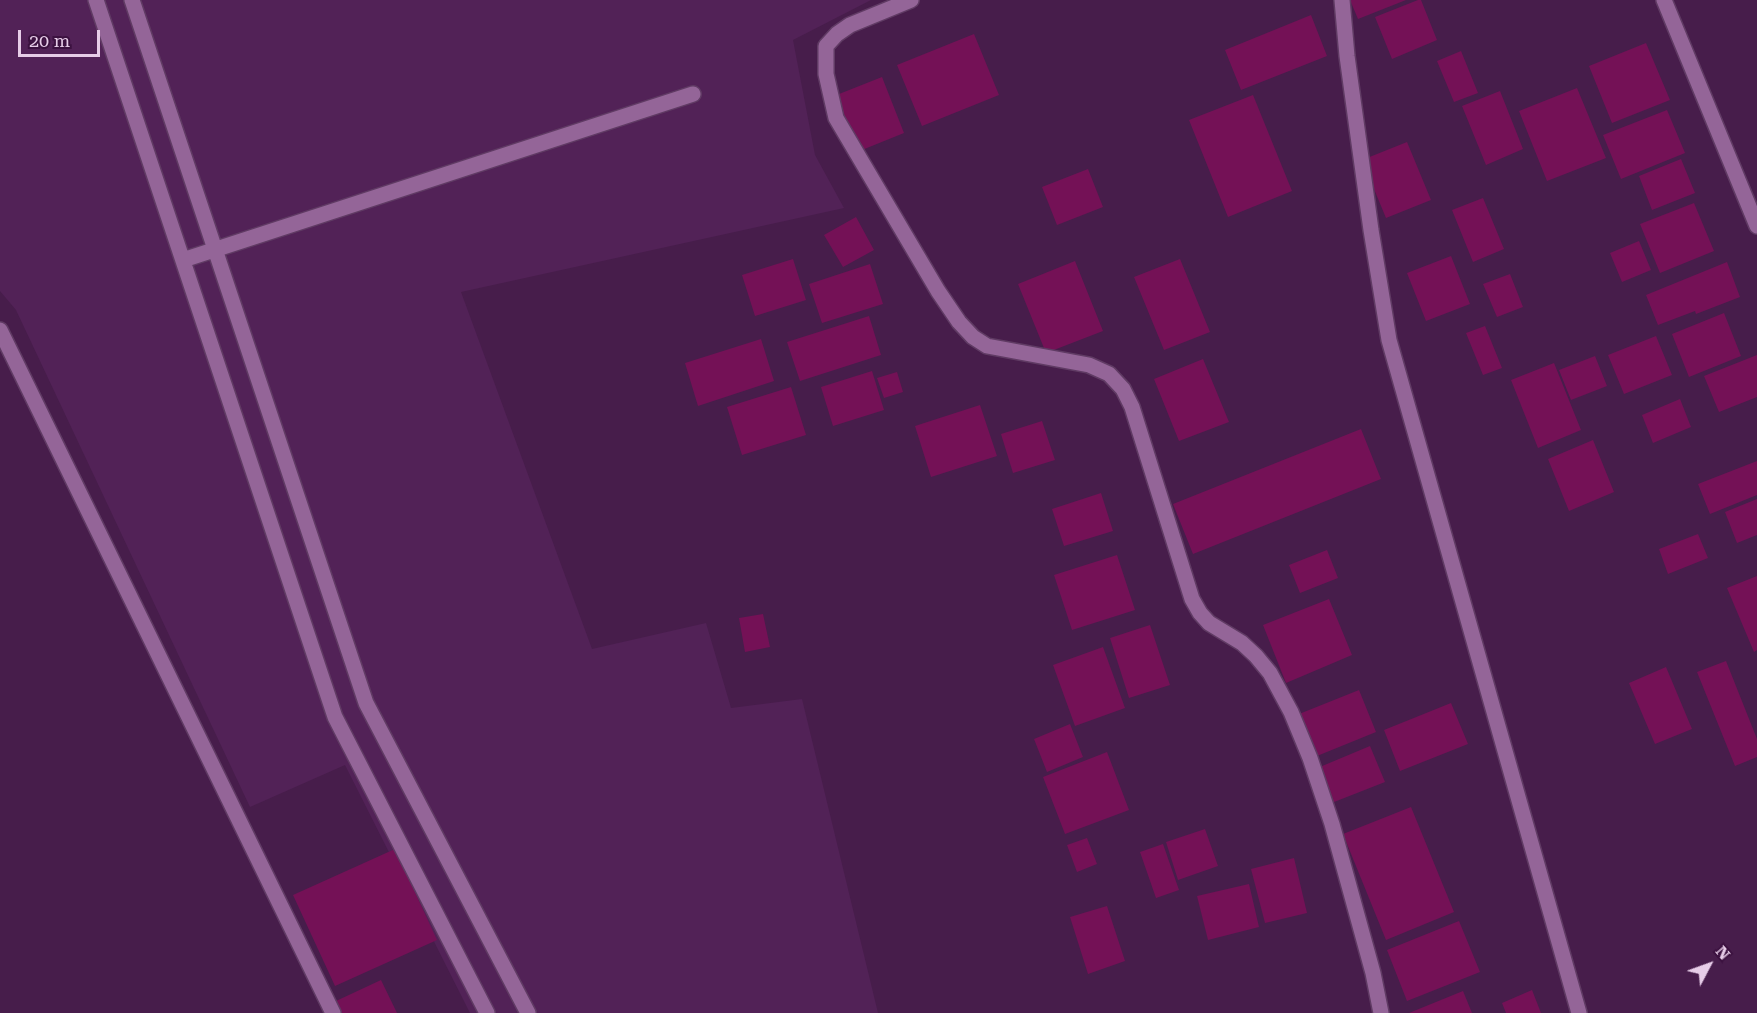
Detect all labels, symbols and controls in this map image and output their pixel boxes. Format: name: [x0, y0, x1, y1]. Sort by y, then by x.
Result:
scale bar: [21, 18, 104, 56]
text: 20 m: [29, 30, 70, 51]
north arrow: [1679, 935, 1739, 995]
text: N: [1712, 942, 1734, 964]

